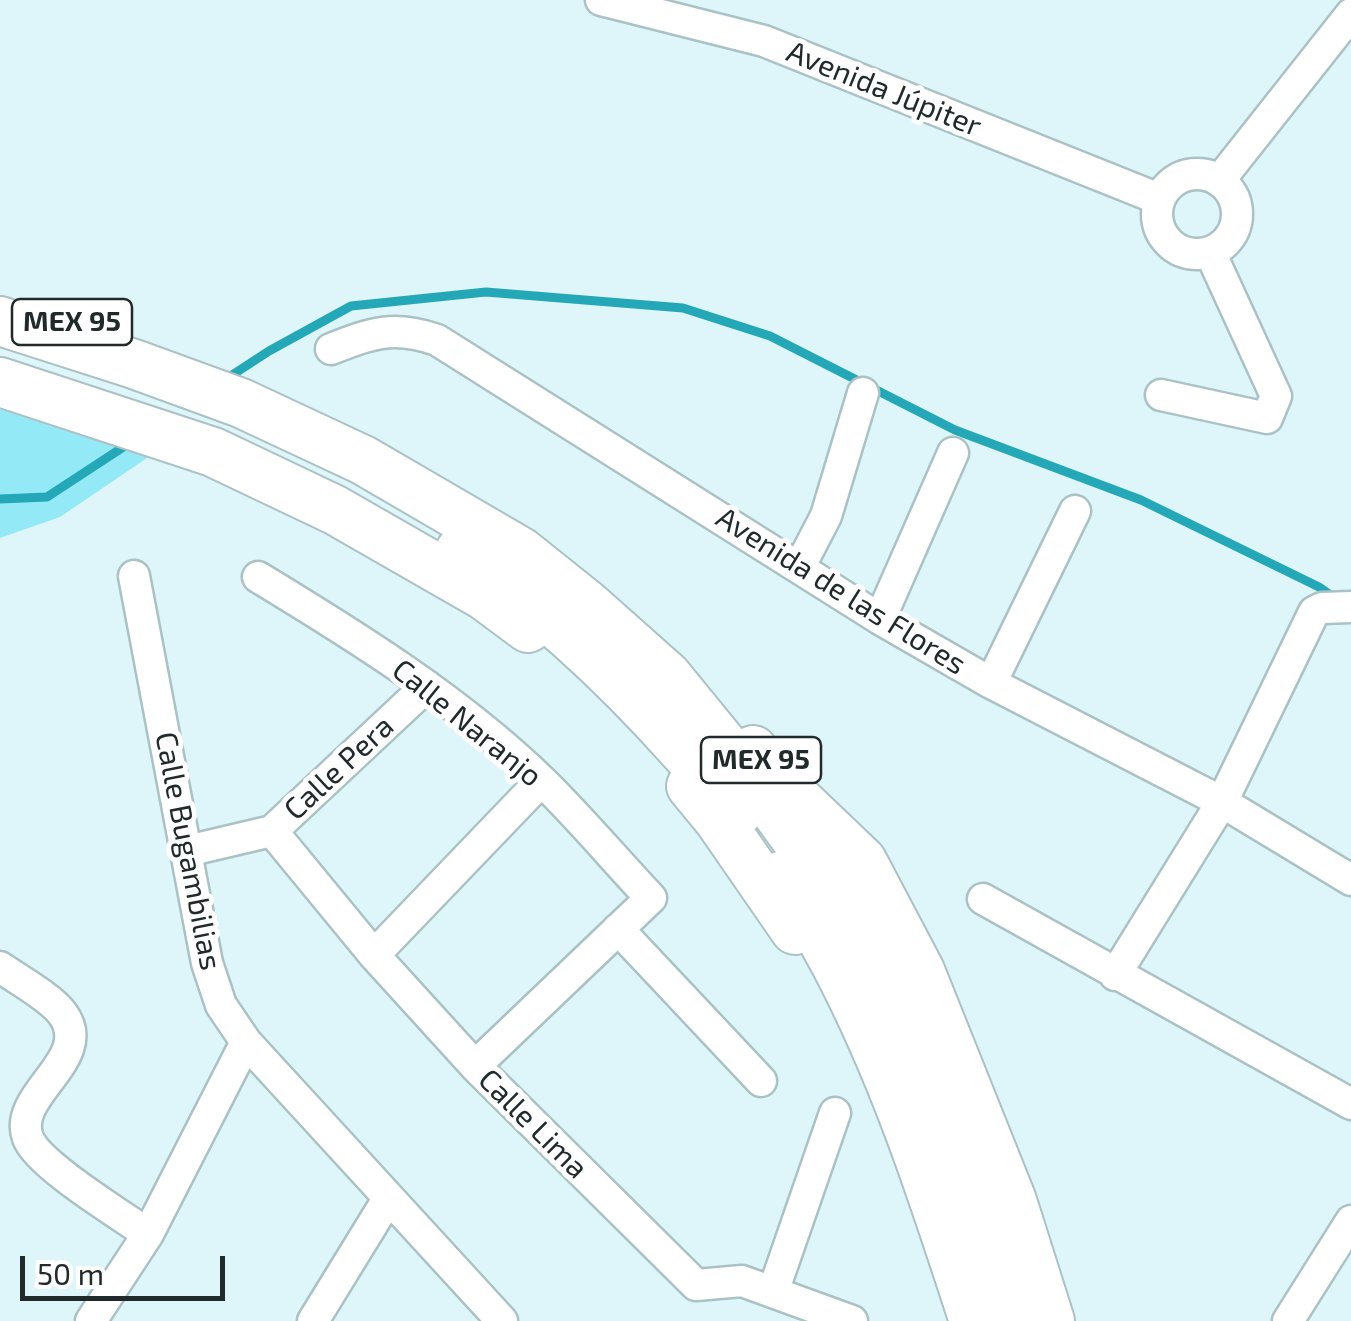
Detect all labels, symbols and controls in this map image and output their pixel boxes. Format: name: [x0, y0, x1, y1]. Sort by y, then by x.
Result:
street label: Avenida Júpiter: [781, 34, 987, 144]
road number: MEX 95: [12, 299, 132, 345]
street label: Avenida de las Flores: [710, 500, 972, 682]
street label: Calle Naranjo: [385, 652, 549, 794]
street label: Calle Pera: [277, 708, 401, 828]
street label: Calle Bugambilias: [147, 729, 229, 973]
road number: MEX 95: [701, 737, 821, 783]
street label: Calle Lima: [471, 1062, 595, 1186]
scale bar: [25, 1236, 230, 1298]
text: 50 m: [37, 1255, 104, 1291]

